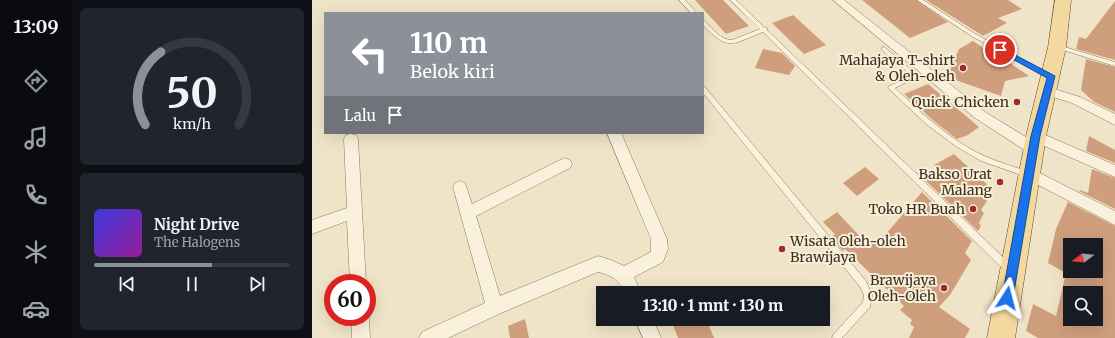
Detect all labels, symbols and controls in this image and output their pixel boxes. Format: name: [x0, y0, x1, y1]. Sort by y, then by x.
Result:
text: 13:09: [13, 15, 59, 38]
text: 110 m: [410, 25, 487, 61]
icon: left: [344, 28, 396, 80]
pin: [983, 33, 1017, 67]
icon: arrive: [989, 39, 1011, 61]
place label: Mahajaya T-shirt & Oleh-oleh: [839, 51, 956, 85]
text: Belok kiri: [410, 60, 495, 83]
marker: Mahajaya T-shirt & Oleh-oleh: [958, 63, 968, 73]
text: 50: [166, 66, 218, 118]
icon: directions: [22, 67, 50, 95]
place label: Quick Chicken: [912, 93, 1009, 111]
marker: Quick Chicken: [1012, 97, 1022, 107]
icon: arrive: [384, 104, 406, 126]
text: Lalu: [344, 106, 376, 125]
text: km/h: [173, 114, 211, 132]
icon: music: [22, 124, 50, 152]
place label: Bakso Urat Malang: [919, 165, 993, 199]
marker: Bakso Urat Malang: [995, 177, 1005, 187]
icon: phone: [22, 181, 50, 209]
place label: Toko HR Buah: [868, 200, 965, 218]
marker: Toko HR Buah: [968, 204, 978, 214]
text: Night Drive: [154, 215, 239, 234]
place label: Wisata Oleh-oleh Brawijaya: [789, 232, 906, 266]
text: The Halogens: [154, 234, 240, 251]
icon: climate: [22, 238, 50, 266]
north arrow: [1063, 238, 1103, 278]
map controls: [1063, 238, 1103, 326]
marker: Wisata Oleh-oleh Brawijaya: [777, 244, 787, 254]
place label: Brawijaya Oleh-Oleh: [868, 271, 936, 305]
icon: previous: [116, 273, 138, 295]
icon: pause: [181, 273, 203, 295]
icon: next: [246, 273, 268, 295]
speed limit sign: 60: [324, 274, 376, 326]
position arrow: [986, 277, 1028, 319]
marker: Brawijaya Oleh-Oleh: [939, 283, 949, 293]
button: search: [1063, 286, 1103, 326]
icon: car: [22, 295, 50, 323]
text: 13:10 · 1 mnt · 130 m: [643, 296, 783, 315]

